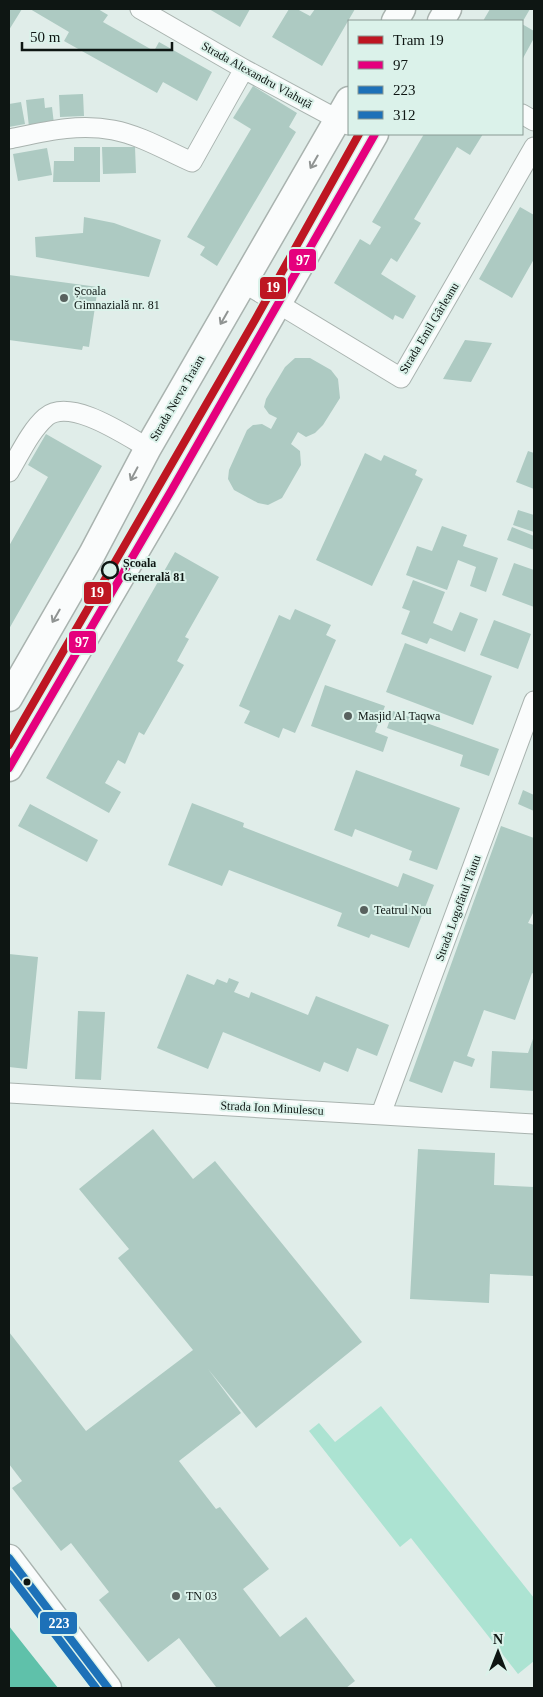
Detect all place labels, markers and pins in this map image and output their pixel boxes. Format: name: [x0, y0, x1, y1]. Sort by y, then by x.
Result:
place label: Școala Gimnazială nr. 81: [74, 284, 160, 312]
marker: Școala Gimnazială nr. 81: [58, 292, 70, 304]
place label: Școala Generală 81: [123, 556, 185, 584]
marker: Școala Generală 81: [101, 561, 119, 579]
place label: Masjid Al Taqwa: [358, 709, 441, 723]
marker: Masjid Al Taqwa: [342, 710, 354, 722]
place label: Teatrul Nou: [374, 903, 431, 917]
marker: Teatrul Nou: [358, 904, 370, 916]
unlabelled marker: [22, 1577, 32, 1587]
place label: TN 03: [186, 1589, 217, 1603]
marker: TN 03: [170, 1590, 182, 1602]

